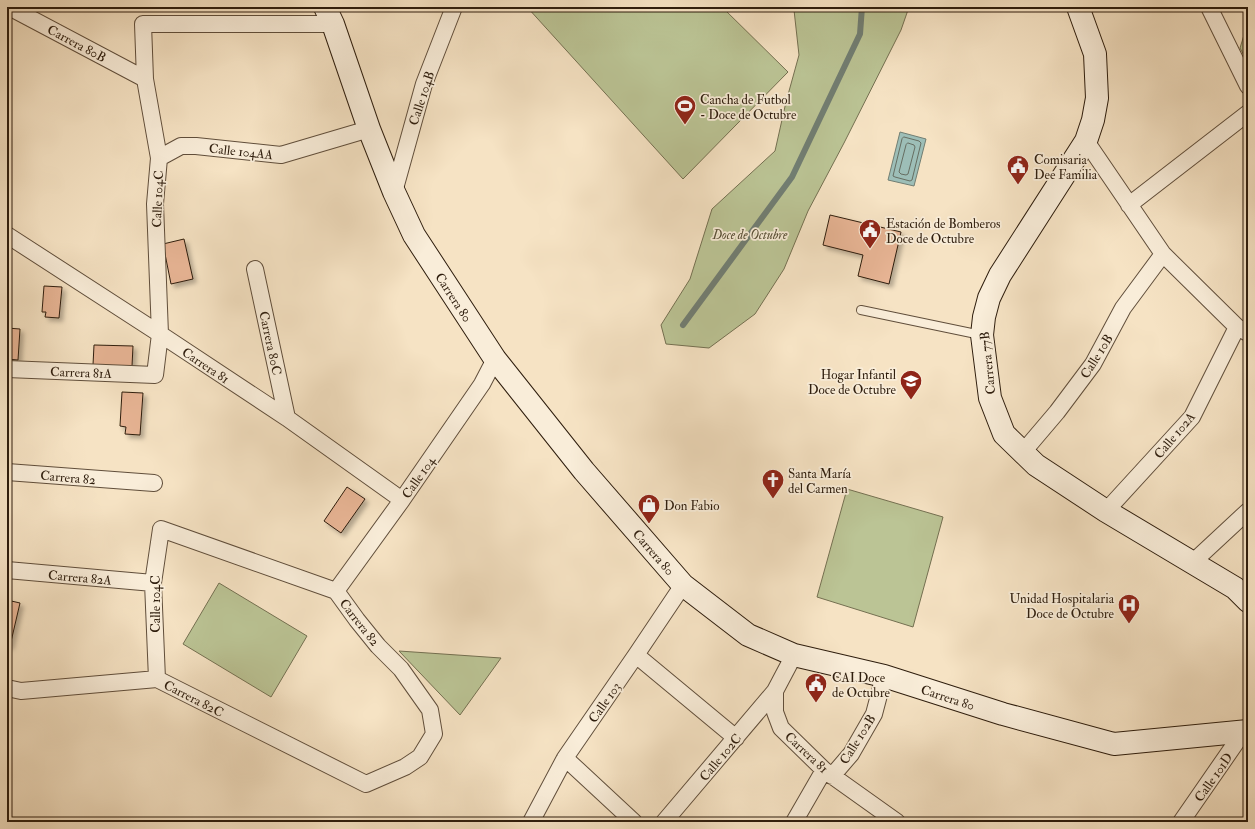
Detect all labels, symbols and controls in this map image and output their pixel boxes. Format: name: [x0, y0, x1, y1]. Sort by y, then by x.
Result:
street label: Carrera 80B: [44, 22, 109, 66]
street label: Calle 104B: [406, 69, 438, 128]
place label: Cancha de Futbol - Doce de Octubre: [700, 92, 797, 123]
sports icon: Cancha de Futbol - Doce de Octubre: [672, 93, 698, 126]
street label: Calle 104AA: [208, 141, 274, 163]
place label: Comisaria Dee Familia: [1034, 152, 1098, 183]
public building icon: Comisaria Dee Familia: [1005, 153, 1031, 186]
street label: Calle 104C: [149, 170, 167, 228]
place label: Estación de Bomberos Doce de Octubre: [886, 216, 1001, 247]
public building icon: Estación de Bomberos Doce de Octubre: [857, 217, 883, 250]
park label: Doce de Octubre: [712, 227, 788, 243]
street label: Carrera 80: [431, 270, 475, 325]
street label: Carrera 80C: [255, 310, 285, 377]
street label: Carrera 77B: [977, 331, 999, 395]
street label: Calle 10B: [1077, 331, 1117, 382]
street label: Carrera 81: [179, 344, 232, 388]
street label: Carrera 81A: [50, 364, 113, 382]
place label: Hogar Infantil Doce de Octubre: [808, 367, 897, 398]
school or university icon: Hogar Infantil Doce de Octubre: [898, 368, 924, 401]
street label: Calle 102A: [1151, 409, 1199, 462]
street label: Calle 104: [399, 453, 440, 502]
place label: Santa María del Carmen: [788, 466, 852, 497]
church icon: Santa María del Carmen: [760, 467, 786, 500]
street label: Carrera 82: [40, 468, 97, 488]
shop icon: Don Fabio: [636, 492, 662, 525]
place label: Don Fabio: [664, 498, 719, 514]
street label: Carrera 80: [629, 526, 678, 579]
street label: Carrera 82A: [47, 567, 113, 589]
street label: Calle 104C: [148, 575, 164, 633]
place label: Unidad Hospitalaria Doce de Octubre: [1009, 591, 1115, 622]
hospital icon: Unidad Hospitalaria Doce de Octubre: [1116, 592, 1142, 625]
street label: Carrera 82: [336, 596, 383, 650]
place label: CAI Doce de Octubre: [832, 670, 890, 701]
public building icon: CAI Doce de Octubre: [803, 671, 829, 704]
street label: Carrera 82C: [161, 677, 226, 721]
street label: Calle 103: [585, 679, 625, 726]
street label: Carrera 80: [919, 682, 977, 714]
street label: Calle 102B: [836, 712, 879, 767]
street label: Carrera 81: [781, 729, 832, 777]
street label: Calle 102C: [696, 731, 745, 785]
street label: Calle 101D: [1191, 750, 1236, 805]

